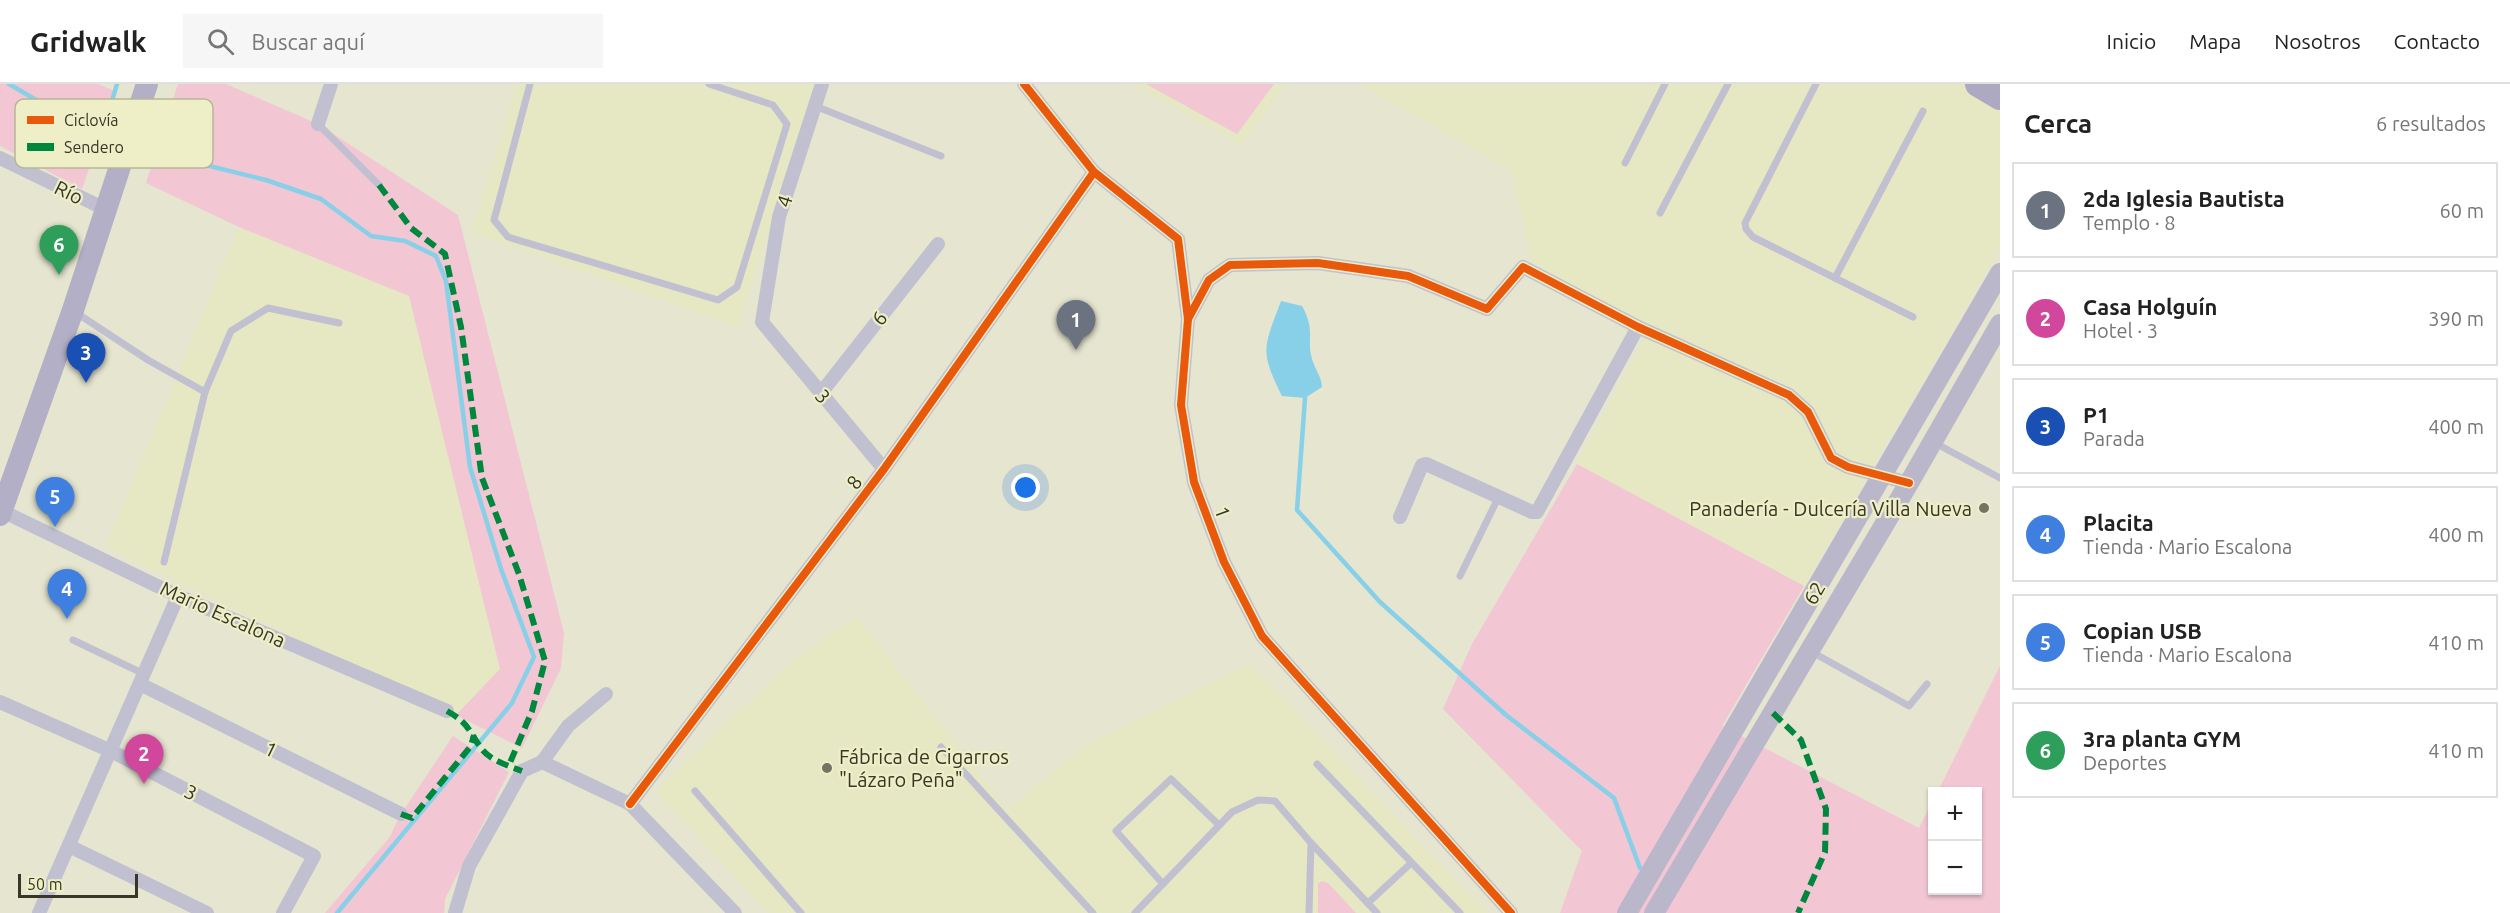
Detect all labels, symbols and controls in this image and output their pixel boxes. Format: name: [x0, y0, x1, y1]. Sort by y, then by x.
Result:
search box: [183, 14, 603, 68]
icon: search: [204, 25, 237, 58]
text: Gridwalk: [30, 26, 147, 57]
text: Buscar aquí: [252, 29, 365, 54]
text: Inicio: [2107, 29, 2156, 53]
text: Mapa: [2189, 29, 2241, 53]
text: Nosotros: [2274, 29, 2361, 53]
text: Contacto: [2394, 29, 2480, 53]
legend: [15, 99, 213, 168]
text: Cerca: [2024, 109, 2092, 138]
text: Ciclovía: [64, 111, 119, 129]
text: 6 resultados: [2376, 112, 2486, 135]
text: Sendero: [64, 138, 124, 156]
street label: Río: [51, 175, 87, 209]
text: 2da Iglesia Bautista: [2083, 186, 2285, 211]
street label: 4: [771, 192, 797, 210]
text: 1: [2040, 199, 2051, 222]
text: 60 m: [2440, 199, 2484, 222]
text: Templo · 8: [2083, 211, 2175, 234]
pin: 6: [40, 226, 78, 275]
text: Casa Holguín: [2083, 294, 2217, 319]
pin: 1: [1056, 300, 1096, 350]
street label: 6: [866, 306, 892, 330]
text: 2: [2040, 307, 2051, 330]
text: 390 m: [2428, 307, 2484, 330]
text: Hotel · 3: [2083, 319, 2158, 342]
pin: 3: [66, 334, 106, 383]
street label: 3: [811, 384, 835, 408]
text: P1: [2083, 402, 2109, 427]
text: 3: [2040, 415, 2051, 438]
text: 400 m: [2428, 415, 2484, 438]
text: Parada: [2083, 427, 2145, 450]
street label: 8: [841, 471, 867, 493]
your location: [1011, 473, 1040, 502]
pin: 5: [36, 478, 74, 527]
place label: Panadería - Dulcería Villa Nueva: [1689, 497, 1972, 520]
marker: Panadería - Dulcería Villa Nueva: [1977, 501, 1991, 515]
street label: 1: [1210, 503, 1236, 521]
text: Placita: [2083, 510, 2154, 535]
text: 4: [2040, 523, 2051, 546]
text: 400 m: [2428, 523, 2484, 546]
text: Tienda · Mario Escalona: [2083, 535, 2292, 558]
pin: 4: [48, 570, 86, 619]
street label: Mario Escalona: [157, 576, 289, 652]
street label: 62: [1798, 577, 1830, 609]
text: Copian USB: [2083, 618, 2202, 643]
text: 5: [2040, 631, 2051, 654]
text: 410 m: [2428, 631, 2484, 654]
text: Tienda · Mario Escalona: [2083, 643, 2292, 666]
text: 3ra planta GYM: [2083, 726, 2241, 751]
pin: 2: [124, 734, 164, 784]
street label: 1: [261, 736, 281, 762]
text: 6: [2040, 739, 2051, 762]
text: 410 m: [2428, 739, 2484, 762]
place label: Fábrica de Cigarros "Lázaro Peña": [839, 745, 1009, 791]
text: Deportes: [2083, 751, 2167, 774]
marker: Fábrica de Cigarros "Lázaro Peña": [820, 761, 834, 775]
street label: 3: [181, 779, 201, 805]
map controls: [1928, 787, 1982, 895]
button: +: [1928, 787, 1982, 841]
button: −: [1928, 841, 1982, 895]
scale bar: [18, 871, 138, 898]
text: 50 m: [27, 875, 63, 893]

